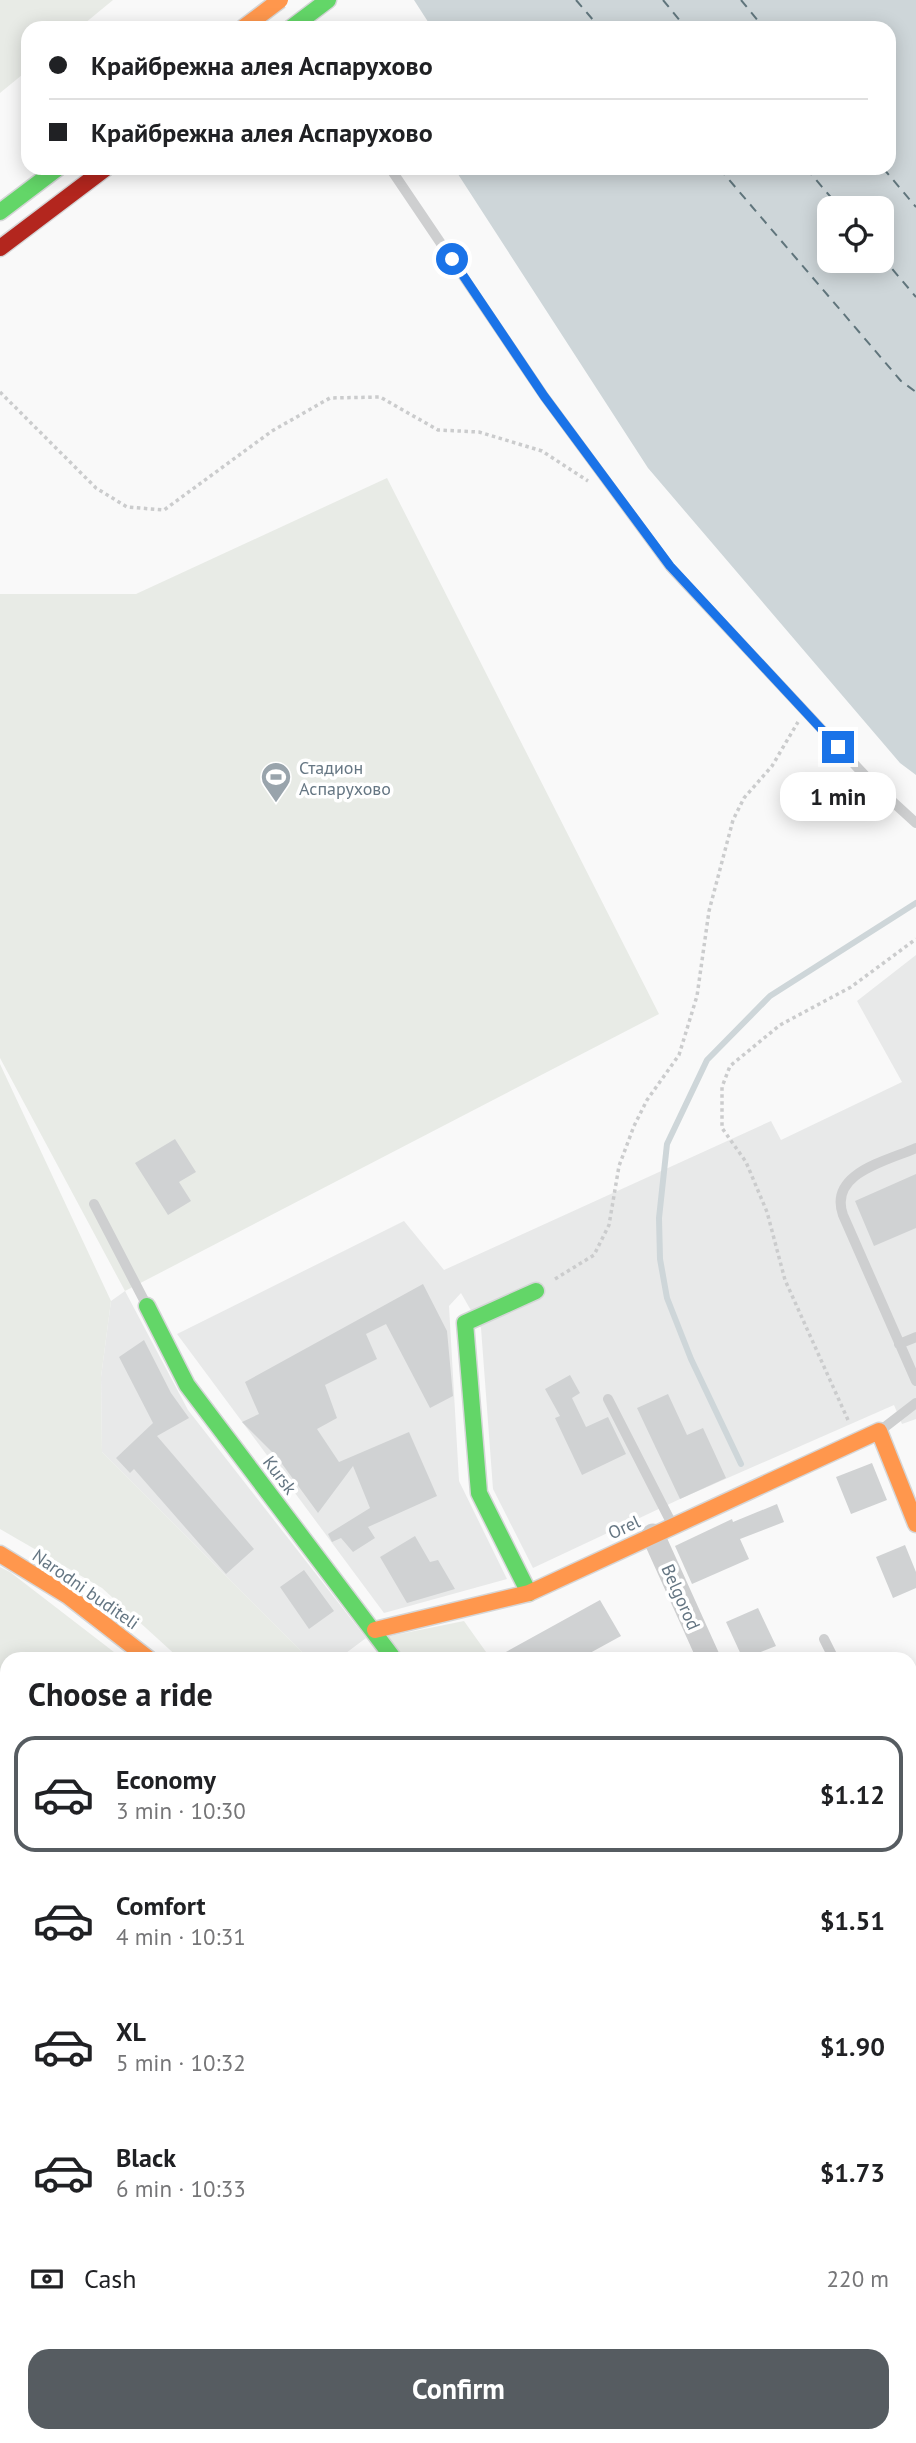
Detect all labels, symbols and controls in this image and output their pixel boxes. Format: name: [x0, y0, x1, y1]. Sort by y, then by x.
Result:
text: Крайбрежна алея Аспарухово: [91, 49, 433, 82]
text: Крайбрежна алея Аспарухово: [91, 116, 433, 149]
map controls: [817, 196, 894, 273]
button: locate: [817, 196, 894, 273]
route start: [436, 243, 468, 275]
route end: [822, 731, 854, 763]
place label: Стадион Аспарухово: [299, 756, 391, 800]
sports icon: Стадион Аспарухово: [259, 760, 293, 804]
callout: 1 min: [780, 772, 896, 820]
text: 1 min: [810, 782, 866, 811]
street label: Kursk: [258, 1451, 302, 1499]
street label: Orel: [604, 1509, 644, 1544]
street label: Narodni buditeli: [28, 1544, 144, 1634]
street label: Belgorod: [656, 1560, 706, 1634]
text: Choose a ride: [28, 1673, 213, 1715]
icon: car: [32, 1763, 95, 1826]
text: Economy: [116, 1763, 216, 1796]
text: $1.12: [820, 1778, 885, 1811]
text: 3 min · 10:30: [116, 1796, 246, 1825]
icon: car: [32, 1889, 95, 1952]
text: Comfort: [116, 1889, 206, 1922]
text: $1.51: [820, 1904, 885, 1937]
text: 4 min · 10:31: [116, 1922, 246, 1951]
icon: car: [32, 2015, 95, 2078]
text: XL: [116, 2015, 146, 2048]
text: $1.90: [820, 2030, 885, 2063]
text: 5 min · 10:32: [116, 2048, 246, 2077]
icon: car: [32, 2141, 95, 2204]
text: Black: [116, 2141, 176, 2174]
text: $1.73: [820, 2156, 885, 2189]
text: 6 min · 10:33: [116, 2174, 246, 2203]
icon: cash: [28, 2260, 66, 2298]
text: Cash: [84, 2262, 136, 2295]
text: 220 m: [827, 2264, 889, 2293]
button: Confirm: [28, 2349, 889, 2429]

